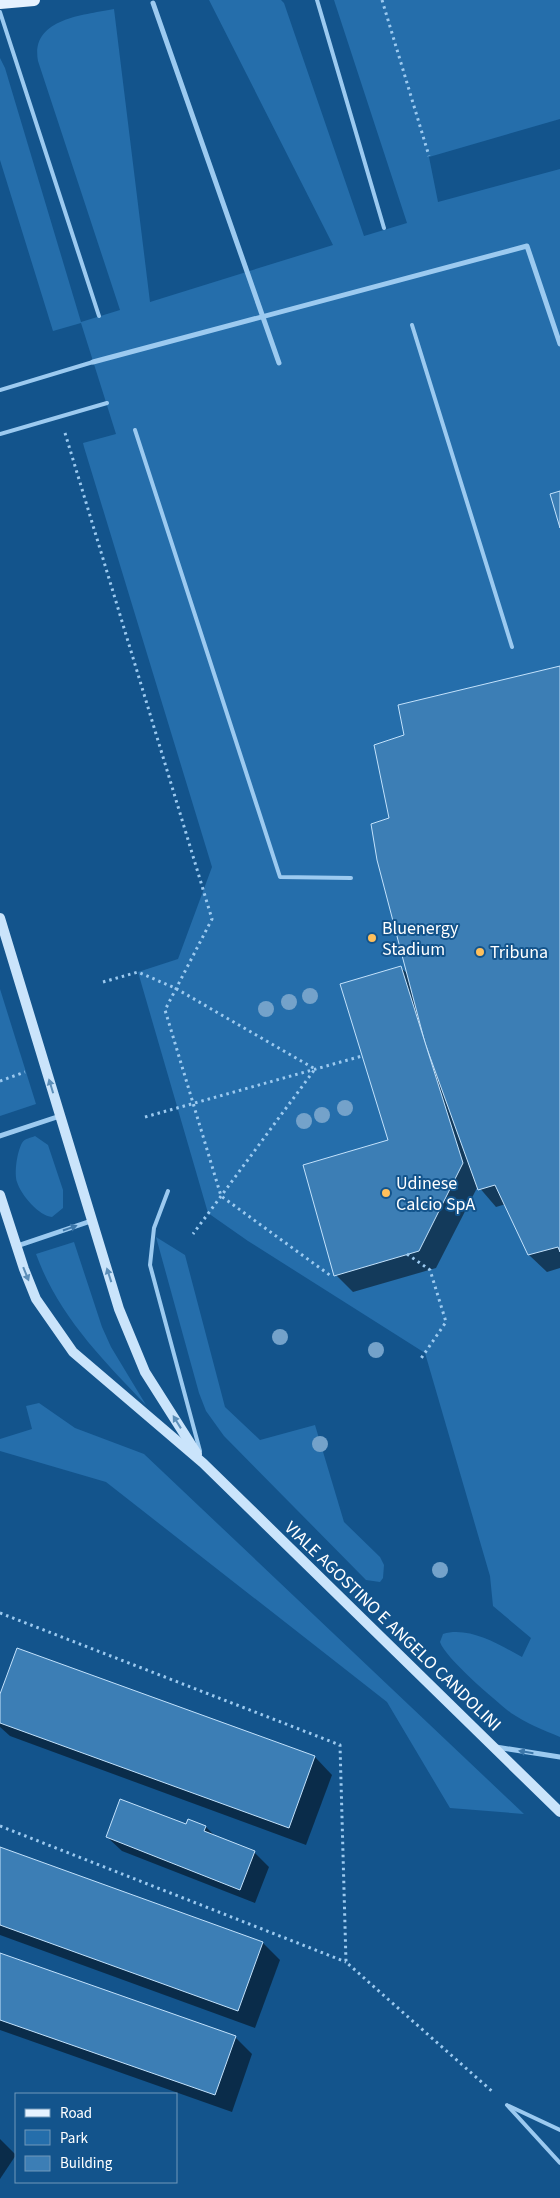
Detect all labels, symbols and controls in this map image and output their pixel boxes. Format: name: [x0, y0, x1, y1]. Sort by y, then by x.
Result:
place label: Bluenergy Stadium: [382, 916, 459, 962]
marker: Bluenergy Stadium: [366, 932, 378, 944]
place label: Tribuna: [490, 940, 548, 965]
marker: Tribuna: [474, 946, 486, 958]
one-way arrow: [47, 1079, 55, 1094]
place label: Udinese Calcio SpA: [396, 1171, 476, 1217]
marker: Udinese Calcio SpA: [380, 1187, 392, 1199]
one-way arrow: [63, 1224, 78, 1231]
one-way arrow: [23, 1267, 30, 1282]
one-way arrow: [104, 1268, 112, 1283]
one-way arrow: [172, 1415, 181, 1429]
street label: VIALE AGOSTINO E ANGELO CANDOLINI: [279, 1516, 507, 1737]
one-way arrow: [518, 1747, 534, 1755]
legend: [15, 2093, 178, 2183]
text: Road: [60, 2103, 92, 2124]
text: Park: [60, 2128, 89, 2149]
text: Building: [60, 2153, 113, 2174]

